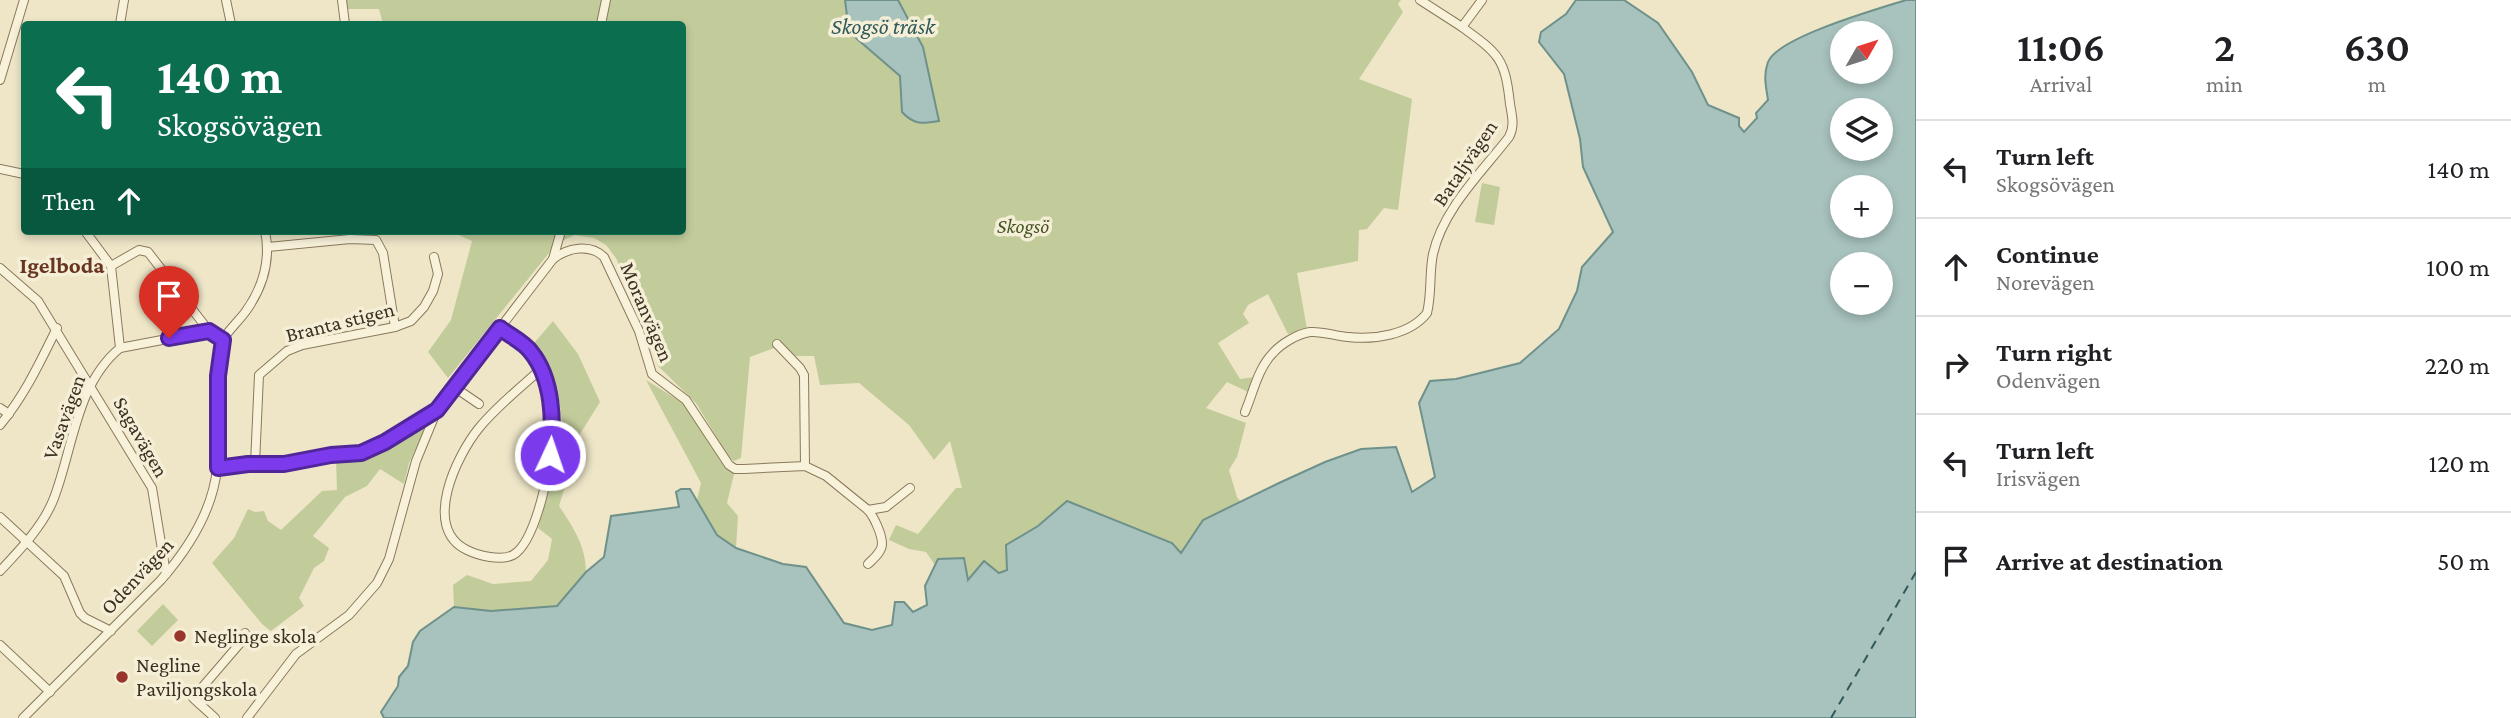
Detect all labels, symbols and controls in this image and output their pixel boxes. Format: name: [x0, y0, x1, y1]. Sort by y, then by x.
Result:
water label: Skogsö träsk: [831, 13, 936, 39]
north arrow: [1830, 21, 1894, 84]
map controls: [1830, 21, 1893, 315]
text: 11:06: [2017, 23, 2105, 70]
text: 2: [2214, 23, 2235, 70]
text: 630: [2344, 23, 2410, 70]
icon: left: [42, 49, 133, 140]
text: 140 m: [157, 49, 282, 104]
text: Arrival: [2030, 71, 2092, 97]
text: min: [2206, 71, 2243, 97]
text: m: [2368, 71, 2386, 97]
button: layers: [1830, 98, 1893, 161]
text: Skogsövägen: [157, 107, 323, 143]
street label: Bataljvägen: [1428, 116, 1502, 210]
text: Turn left: [1996, 142, 2094, 171]
icon: left: [1937, 150, 1975, 188]
text: 140 m: [2428, 155, 2490, 184]
text: Skogsövägen: [1996, 171, 2115, 197]
button: +: [1830, 175, 1893, 238]
icon: ahead: [110, 182, 148, 220]
text: Then: [42, 187, 96, 216]
park label: Skogsö: [997, 214, 1049, 238]
text: Continue: [1996, 240, 2099, 269]
icon: ahead: [1937, 248, 1975, 286]
district label: Igelboda: [20, 252, 105, 278]
button: −: [1830, 252, 1893, 315]
text: 100 m: [2426, 253, 2490, 282]
street label: Moranvägen: [615, 259, 679, 365]
pin: [139, 266, 199, 338]
text: Norevägen: [1996, 269, 2095, 295]
icon: arrive: [150, 277, 188, 315]
street label: Branta stigen: [283, 297, 397, 347]
text: Turn right: [1996, 338, 2112, 367]
icon: right: [1937, 346, 1975, 384]
text: 220 m: [2425, 351, 2490, 380]
text: Odenvägen: [1996, 367, 2101, 393]
street label: Vasavägen: [38, 371, 90, 463]
street label: Sagavägen: [108, 392, 174, 482]
position arrow: [513, 418, 587, 492]
text: Turn left: [1996, 436, 2094, 465]
icon: left: [1937, 444, 1975, 482]
text: 120 m: [2429, 449, 2490, 478]
text: Irisvägen: [1996, 465, 2081, 491]
street label: Odenvägen: [96, 533, 178, 619]
icon: arrive: [1937, 542, 1975, 580]
text: Arrive at destination: [1996, 547, 2223, 576]
text: 50 m: [2437, 547, 2490, 576]
place label: Neglinge skola: [194, 624, 317, 648]
marker: Neglinge skola: [172, 628, 188, 644]
place label: Negline Paviljongskola: [136, 653, 258, 701]
marker: Negline Paviljongskola: [114, 669, 130, 685]

